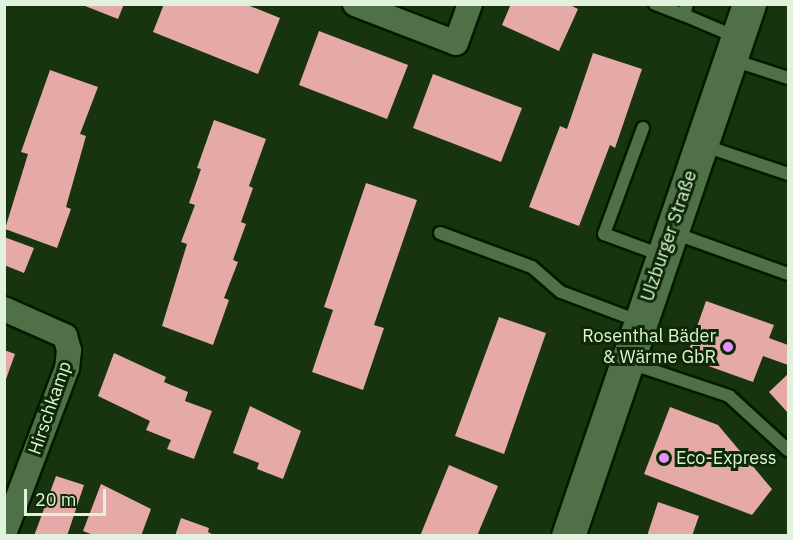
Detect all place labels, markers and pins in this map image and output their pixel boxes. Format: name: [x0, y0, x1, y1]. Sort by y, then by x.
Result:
place label: Rosenthal Bäder & Wärme GbR: [582, 326, 716, 368]
marker: Rosenthal Bäder & Wärme GbR: [721, 340, 735, 354]
place label: Eco-Express: [676, 447, 777, 469]
marker: Eco-Express: [657, 451, 671, 465]

